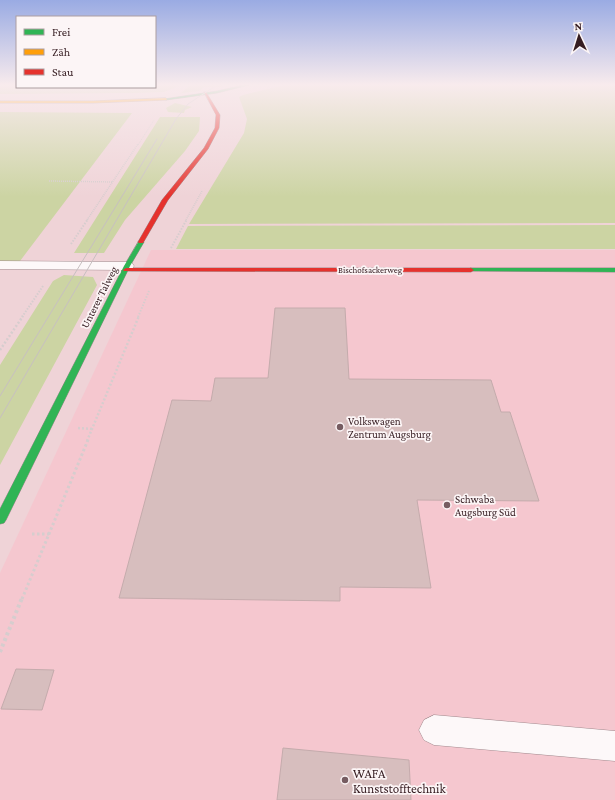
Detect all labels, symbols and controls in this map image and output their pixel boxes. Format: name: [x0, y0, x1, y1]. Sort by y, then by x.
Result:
legend: [16, 16, 156, 88]
north arrow: [559, 16, 599, 56]
text: N: [574, 20, 583, 32]
text: Frei: [52, 25, 70, 39]
text: Zäh: [52, 45, 71, 59]
text: Stau: [52, 65, 74, 79]
street label: Unterer Talweg: [78, 264, 121, 330]
street label: Bischofsackerweg: [338, 265, 403, 275]
place label: Volkswagen Zentrum Augsburg: [348, 415, 431, 441]
marker: Volkswagen Zentrum Augsburg: [335, 422, 345, 432]
place label: Schwaba Augsburg Süd: [455, 493, 516, 519]
marker: Schwaba Augsburg Süd: [442, 500, 452, 510]
place label: WAFA Kunststofftechnik: [353, 766, 446, 796]
marker: WAFA Kunststofftechnik: [340, 775, 350, 785]

